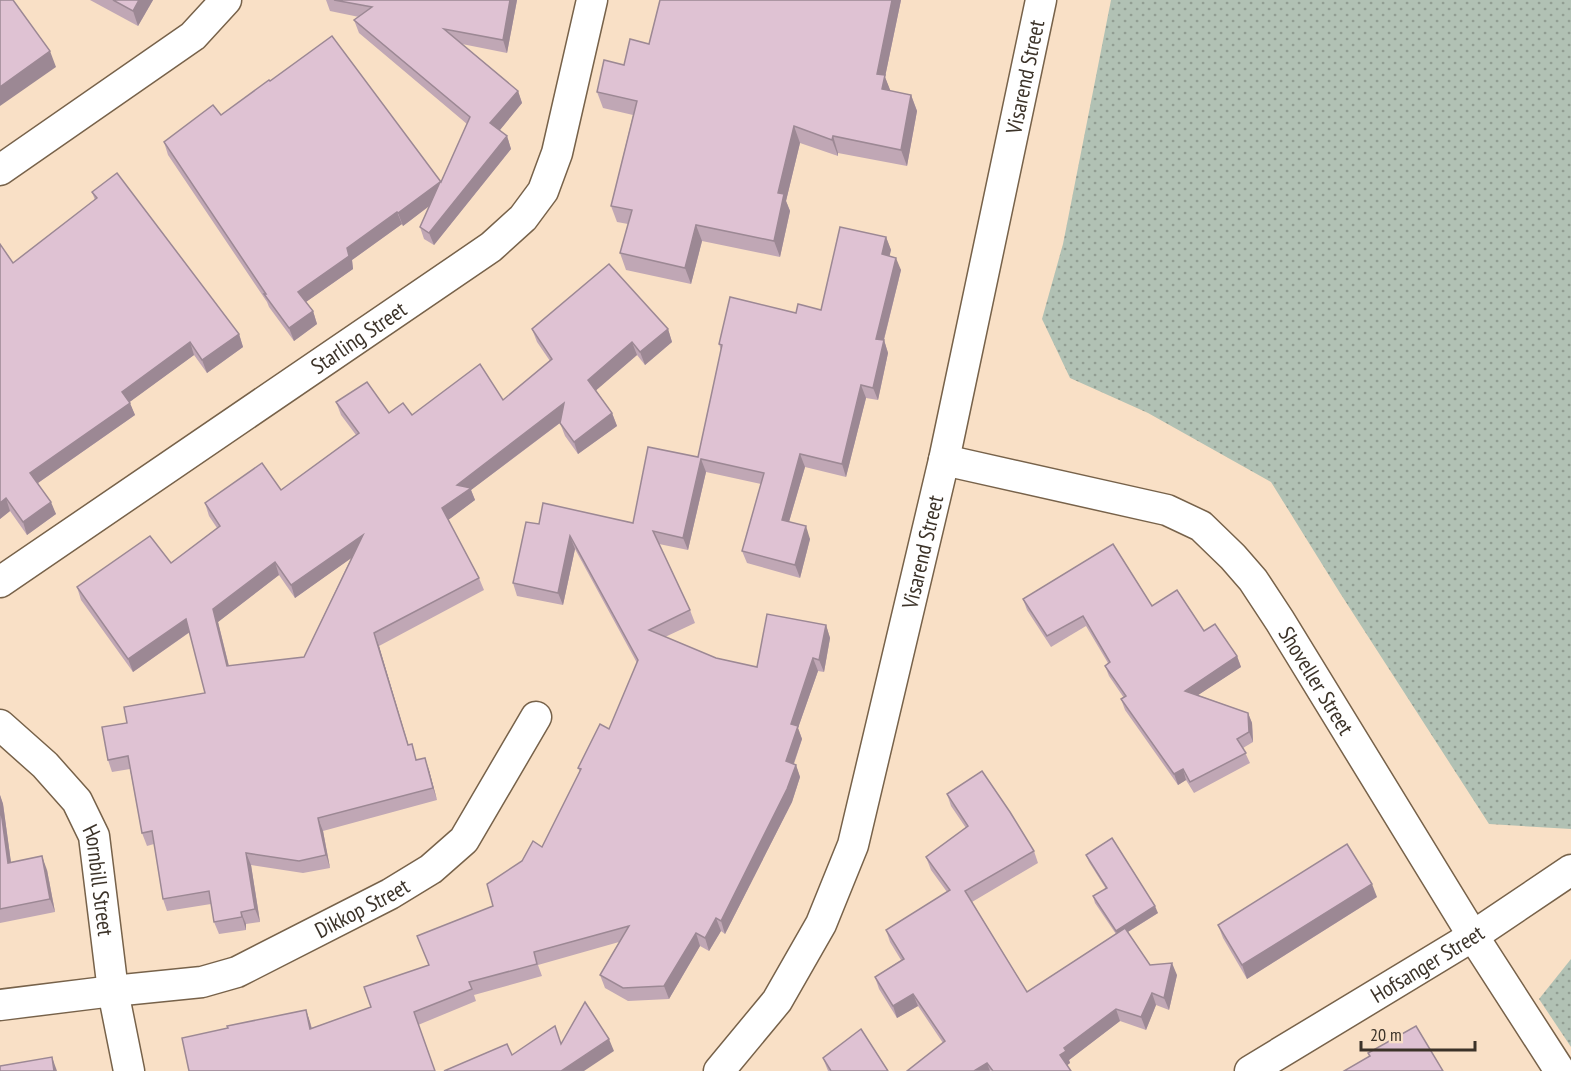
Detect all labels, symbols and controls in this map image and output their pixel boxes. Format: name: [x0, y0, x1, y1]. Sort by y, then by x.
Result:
street label: Visarend Street: [999, 17, 1050, 137]
street label: Starling Street: [305, 295, 412, 380]
street label: Visarend Street: [895, 492, 949, 612]
street label: Shoveller Street: [1273, 621, 1360, 740]
street label: Hornbill Street: [76, 820, 120, 938]
street label: Dikkop Street: [310, 872, 414, 944]
street label: Hofsanger Street: [1365, 919, 1489, 1009]
scale bar: [1361, 1014, 1475, 1052]
text: 20 m: [1370, 1023, 1402, 1046]

